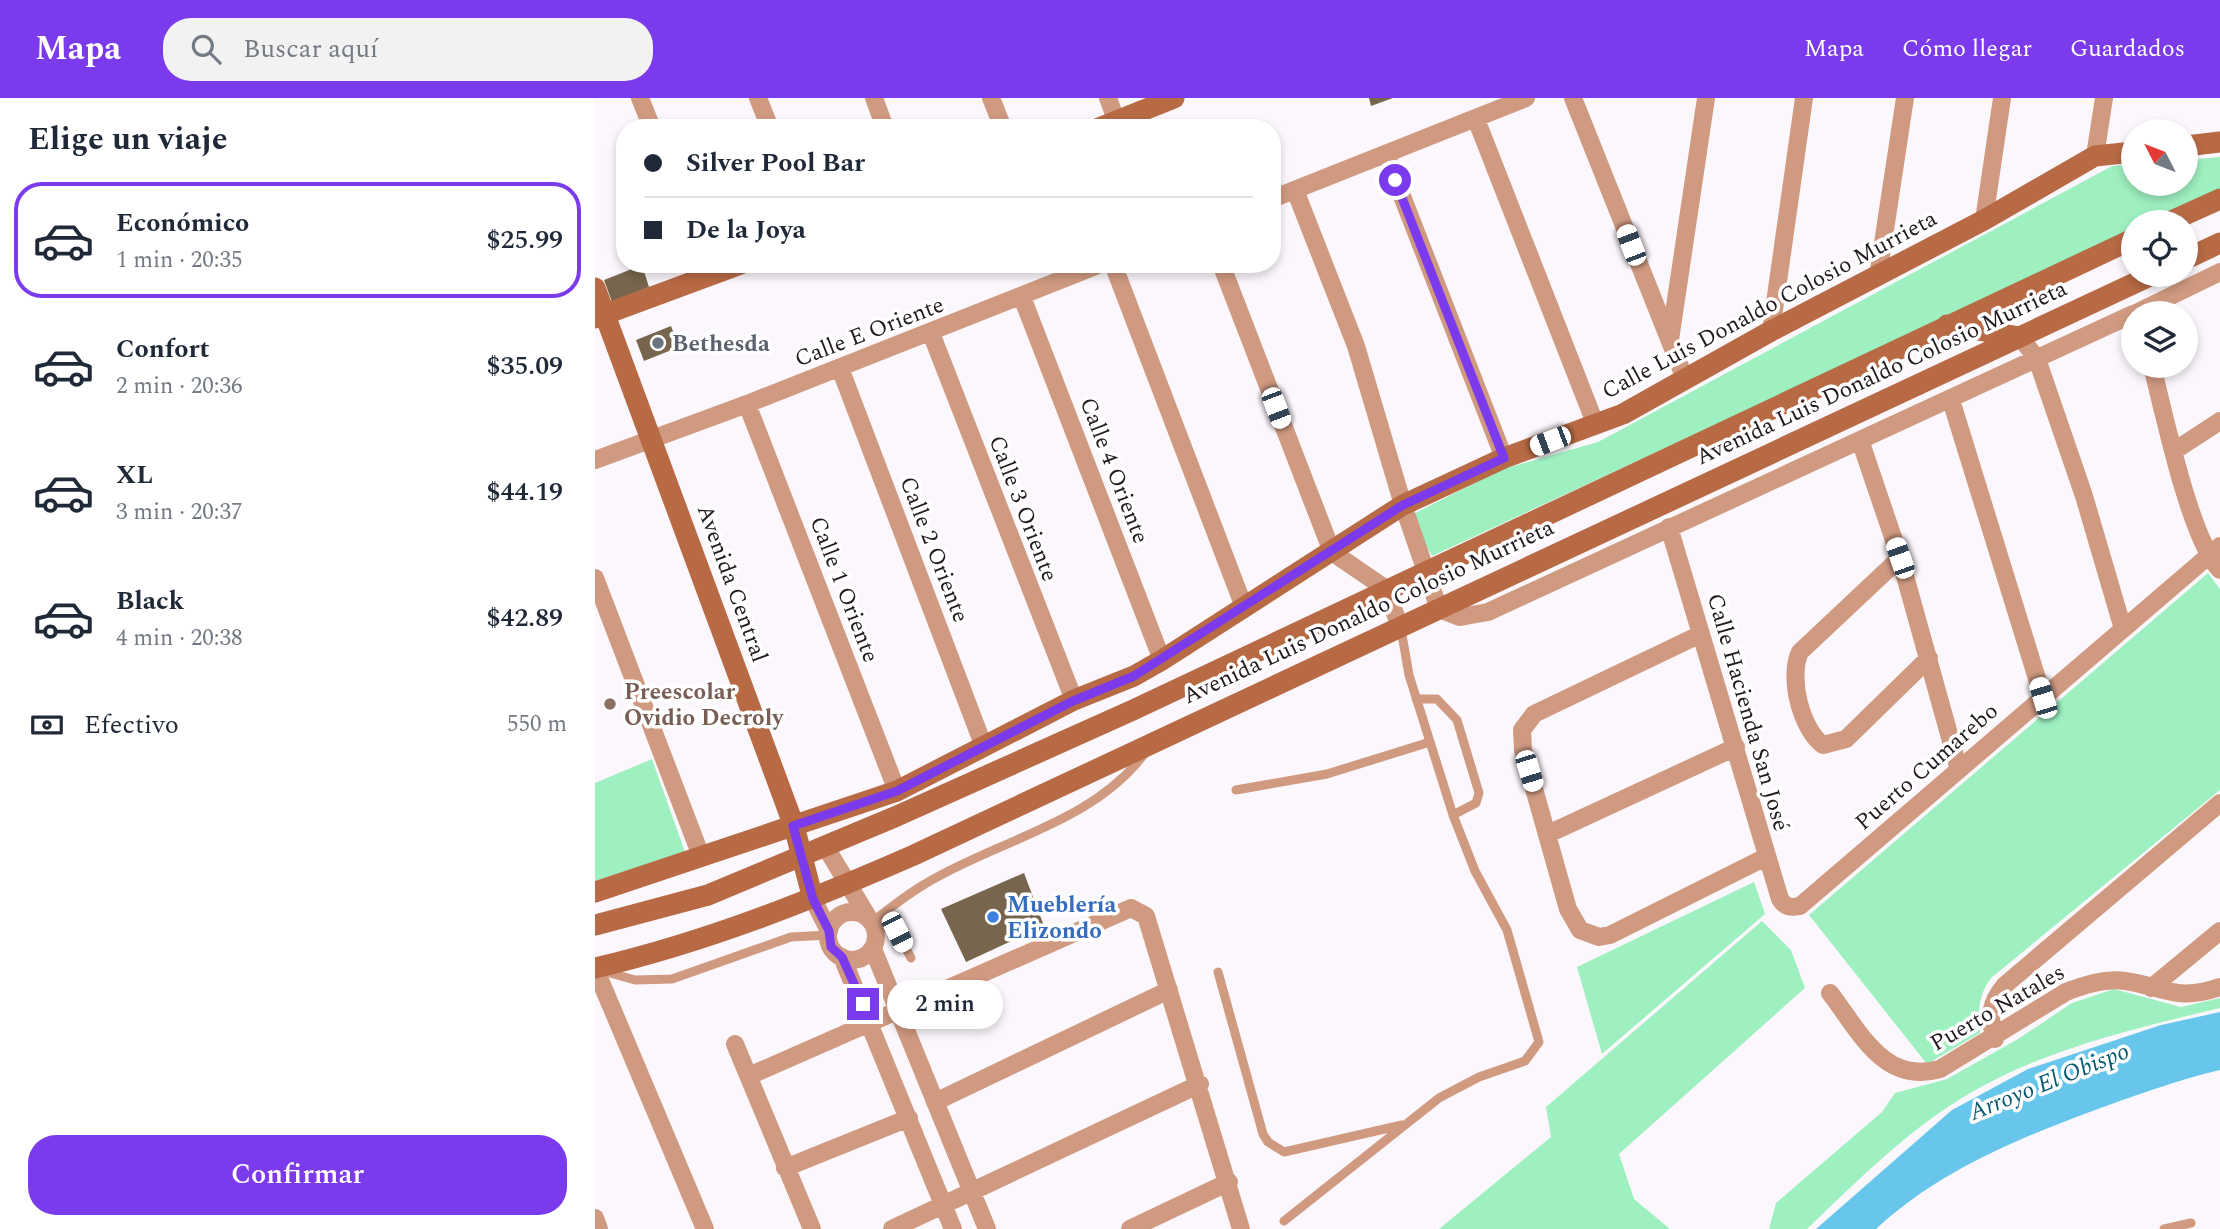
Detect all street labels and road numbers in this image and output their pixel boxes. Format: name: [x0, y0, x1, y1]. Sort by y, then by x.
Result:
street label: Calle Luis Donaldo Colosio Murrieta: [1596, 202, 1944, 409]
street label: Avenida Luis Donaldo Colosio Murrieta: [1690, 272, 2073, 475]
street label: Calle E Oriente: [790, 288, 949, 377]
street label: Calle 4 Oriente: [1070, 392, 1158, 549]
street label: Calle 3 Oriente: [979, 430, 1067, 587]
street label: Calle 2 Oriente: [890, 471, 978, 628]
street label: Avenida Central: [687, 500, 776, 667]
street label: Calle 1 Oriente: [800, 511, 888, 668]
street label: Avenida Luis Donaldo Colosio Murrieta: [1177, 511, 1560, 714]
street label: Calle Hacienda San José: [1697, 589, 1798, 835]
street label: Puerto Cumarebo: [1847, 695, 2007, 839]
street label: Puerto Natales: [1924, 955, 2072, 1061]

